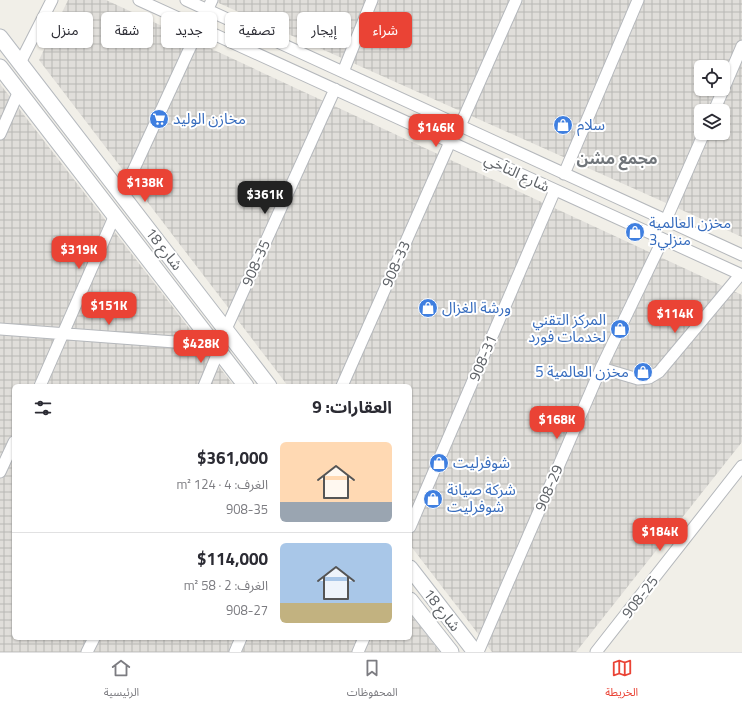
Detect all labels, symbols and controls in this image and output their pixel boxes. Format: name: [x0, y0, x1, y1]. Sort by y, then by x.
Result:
chip: منزل: [37, 12, 93, 48]
chip: شقة: [101, 12, 153, 48]
chip: جديد: [161, 12, 217, 48]
chip: تصفية: [225, 12, 289, 48]
chip: إيجار: [297, 12, 351, 48]
chip: شراء: [359, 12, 412, 48]
map controls: [694, 60, 730, 140]
button: locate: [694, 60, 730, 96]
button: layers: [694, 104, 730, 140]
place label: مخازن الوليد: [173, 107, 246, 130]
supermarket icon: مخازن الوليد: [148, 108, 170, 130]
place label: سلام: [577, 113, 605, 136]
pin: $146K: [408, 114, 464, 148]
shop icon: سلام: [552, 114, 574, 136]
text: $146K: [418, 117, 454, 137]
district label: مجمع مشن: [577, 146, 657, 171]
street label: شارع التآخي: [480, 147, 554, 199]
pin: $138K: [117, 169, 173, 203]
text: $138K: [127, 172, 163, 192]
pin: $361K: [237, 181, 293, 215]
text: $361K: [247, 184, 283, 204]
place label: مخزن العالمية منزلي3: [649, 211, 731, 251]
shop icon: مخزن العالمية منزلي3: [624, 221, 646, 243]
street label: شارع 18: [139, 222, 189, 276]
pin: $319K: [51, 236, 107, 270]
street label: 908-35: [235, 236, 276, 290]
street label: 908-33: [375, 237, 416, 291]
text: $319K: [61, 239, 97, 259]
pin: $151K: [81, 292, 137, 326]
text: $151K: [91, 295, 127, 315]
place label: ورشة الغزال: [442, 296, 511, 319]
shop icon: ورشة الغزال: [417, 297, 439, 319]
pin: $114K: [647, 300, 703, 334]
text: $114K: [657, 303, 693, 323]
place label: المركز التقني لخدمات فورد: [528, 308, 606, 348]
shop icon: المركز التقني لخدمات فورد: [609, 318, 631, 340]
pin: $428K: [173, 330, 229, 364]
street label: 908-31: [462, 331, 503, 385]
text: $428K: [183, 333, 219, 353]
place label: مخزن العالمية 5: [535, 360, 629, 383]
shop icon: مخزن العالمية 5: [632, 361, 654, 383]
text: العقارات: 9: [312, 394, 392, 420]
icon: filters: [32, 397, 54, 419]
pin: $168K: [529, 406, 585, 440]
text: $168K: [539, 409, 575, 429]
text: $361,000: [197, 445, 268, 471]
place label: شوفرليت: [453, 451, 510, 474]
shop icon: شوفرليت: [428, 452, 450, 474]
icon: home: [312, 458, 360, 506]
street label: 908-29: [528, 461, 569, 515]
text: الغرف: 4 · 124 m²: [176, 474, 268, 494]
place label: شركة صيانة شوفرليت: [447, 478, 516, 518]
shop icon: شركة صيانة شوفرليت: [422, 488, 444, 510]
text: 908-35: [226, 499, 268, 519]
pin: $184K: [632, 518, 688, 552]
text: $184K: [642, 521, 678, 541]
text: $114,000: [197, 546, 268, 572]
icon: home: [312, 559, 360, 607]
street label: 908-25: [616, 570, 664, 623]
text: الغرف: 2 · 58 m²: [184, 575, 268, 595]
street label: شارع 18: [417, 583, 467, 637]
text: 908-27: [226, 600, 268, 620]
tab: الرئيسية: [104, 657, 139, 704]
tab: المحفوظات: [347, 657, 398, 704]
tab: الخريطة: [605, 657, 638, 704]

